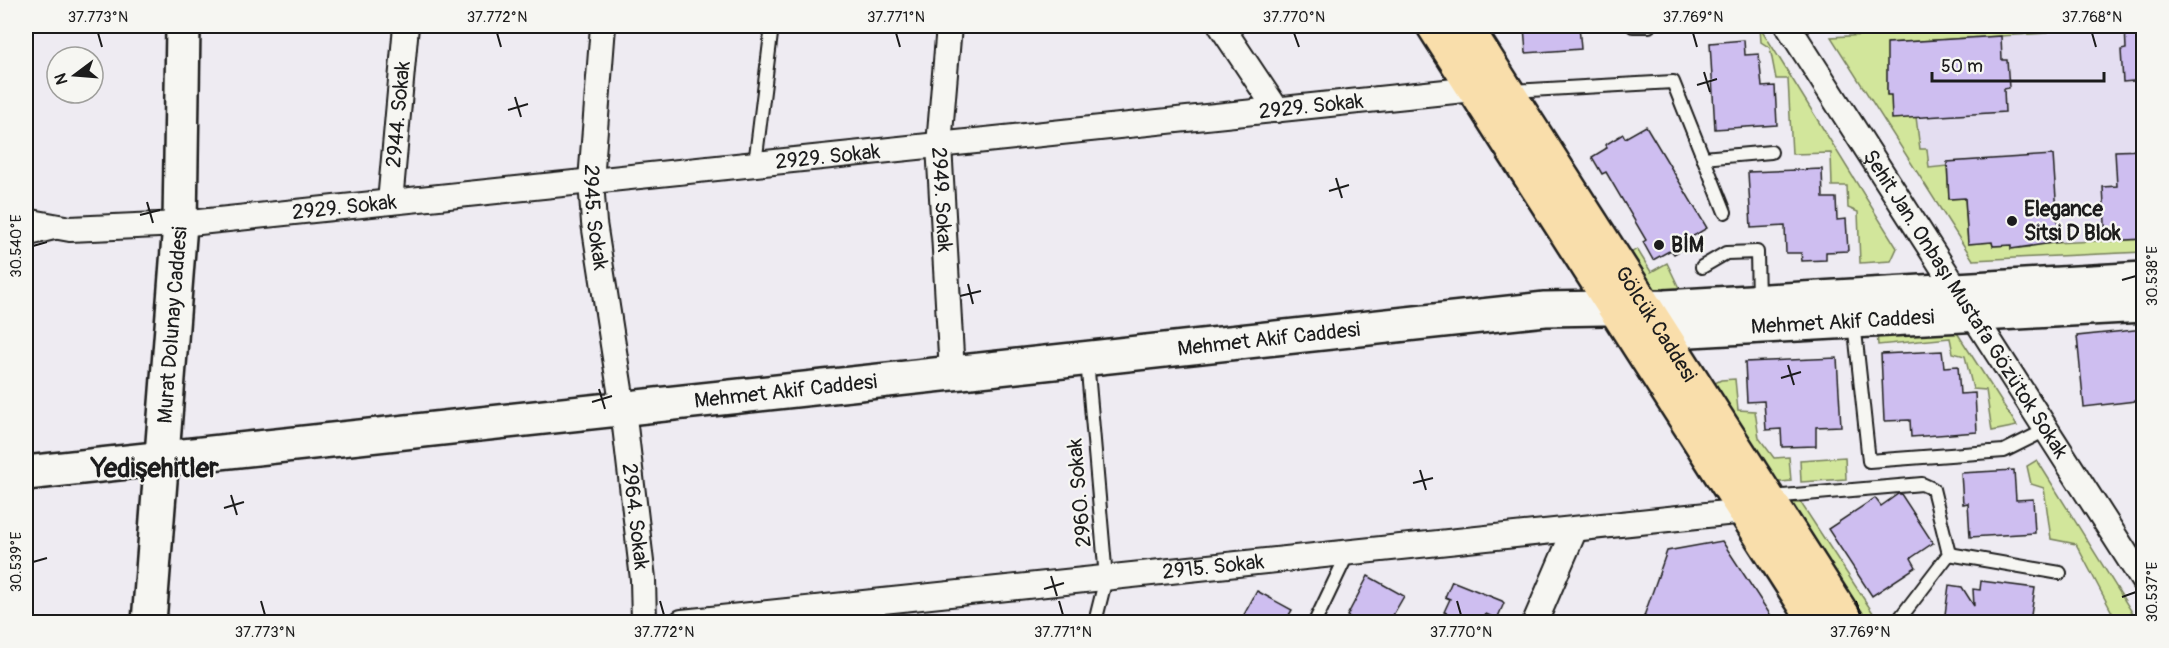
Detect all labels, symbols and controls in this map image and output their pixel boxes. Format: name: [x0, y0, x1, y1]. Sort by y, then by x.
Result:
text: 37.773°N: [68, 8, 128, 27]
text: 37.772°N: [467, 8, 527, 27]
text: 37.771°N: [867, 8, 925, 27]
text: 37.770°N: [1263, 8, 1325, 27]
text: 37.769°N: [1663, 8, 1723, 27]
text: 37.768°N: [2062, 8, 2122, 27]
north arrow: [45, 45, 105, 105]
scale bar: [1932, 45, 2104, 83]
text: 50 m: [1941, 55, 1983, 78]
street label: 2944. Sokak: [380, 60, 417, 169]
text: N: [50, 71, 73, 87]
street label: 2929. Sokak: [1257, 88, 1365, 125]
street label: 2929. Sokak: [774, 138, 882, 176]
street label: Şehit Jan. Onbaşı Mustafa Gözütok Sokak: [1857, 145, 2074, 464]
street label: 2949. Sokak: [925, 146, 958, 253]
street label: 2945. Sokak: [577, 163, 614, 272]
street label: 2929. Sokak: [291, 188, 398, 226]
place label: Elegance Sitsi D Blok: [2024, 196, 2121, 247]
text: 30.540°E: [7, 214, 26, 278]
marker: Elegance Sitsi D Blok: [2005, 214, 2019, 228]
street label: Murat Dolunay Caddesi: [152, 225, 194, 425]
place label: BİM: [1671, 232, 1704, 259]
marker: BİM: [1652, 238, 1666, 252]
text: 30.538°E: [2143, 246, 2162, 306]
street label: Gölcük Caddesi: [1609, 261, 1703, 388]
street label: Mehmet Akif Caddesi: [1750, 304, 1935, 341]
street label: Mehmet Akif Caddesi: [1176, 316, 1362, 363]
street label: Mehmet Akif Caddesi: [693, 368, 879, 415]
street label: 2960. Sokak: [1061, 437, 1098, 548]
district label: Yedişehitler: [89, 452, 219, 485]
street label: 2964. Sokak: [615, 462, 655, 571]
text: 30.539°E: [7, 532, 26, 592]
street label: 2915. Sokak: [1161, 548, 1266, 586]
text: 30.537°E: [2143, 561, 2162, 622]
text: 37.773°N: [235, 623, 295, 642]
text: 37.772°N: [634, 623, 694, 642]
text: 37.771°N: [1034, 623, 1092, 642]
text: 37.770°N: [1430, 623, 1492, 642]
text: 37.769°N: [1830, 623, 1890, 642]

